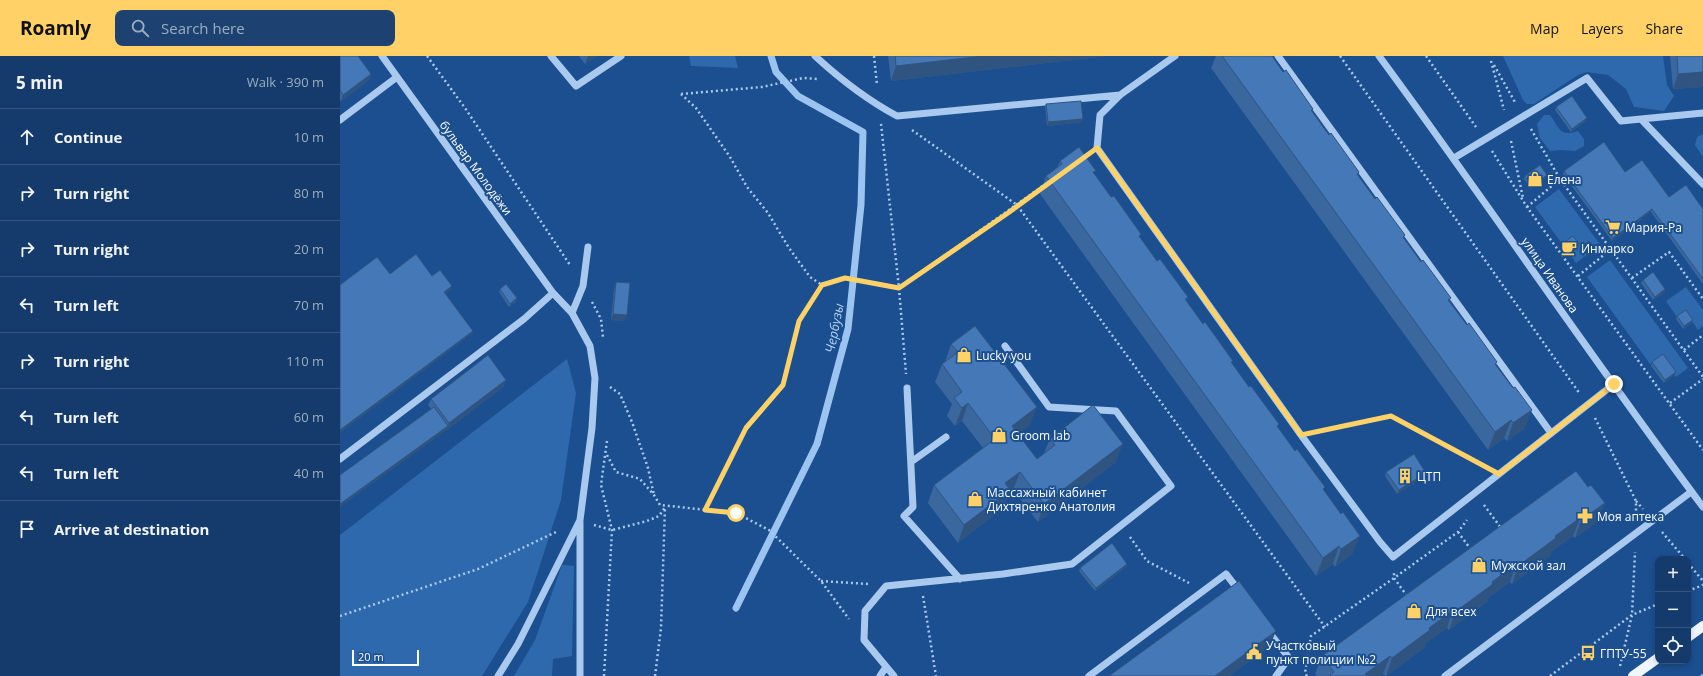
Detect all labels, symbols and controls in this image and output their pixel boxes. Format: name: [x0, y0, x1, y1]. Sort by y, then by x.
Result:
search box: [115, 10, 395, 46]
text: Roamly: [20, 15, 91, 41]
icon: search: [129, 17, 151, 39]
text: Search here: [161, 18, 245, 38]
text: Map: [1530, 19, 1559, 38]
text: Layers: [1581, 19, 1623, 38]
text: Share: [1645, 19, 1683, 38]
text: 5 min: [16, 71, 63, 94]
text: Walk · 390 m: [247, 73, 324, 91]
street label: бульвар Молодёжи: [436, 117, 516, 219]
icon: ahead: [16, 126, 38, 148]
text: Continue: [54, 127, 122, 147]
text: 10 m: [294, 128, 324, 146]
shop icon: Елена: [1526, 170, 1544, 188]
place label: Елена: [1547, 171, 1582, 188]
icon: right: [16, 182, 38, 204]
text: Turn right: [54, 183, 129, 203]
text: 80 m: [294, 184, 324, 202]
supermarket icon: Мария-Ра: [1604, 218, 1622, 236]
place label: Мария-Ра: [1625, 219, 1682, 236]
street label: улица Иванова: [1518, 234, 1582, 316]
icon: right: [16, 238, 38, 260]
text: Turn right: [54, 239, 129, 259]
cafe icon: Инмарко: [1560, 239, 1578, 257]
text: 20 m: [294, 240, 324, 258]
place label: Инмарко: [1581, 240, 1634, 257]
icon: left: [16, 294, 38, 316]
text: Turn left: [54, 295, 119, 315]
text: 70 m: [294, 296, 324, 314]
water label: Чербузы: [820, 302, 848, 354]
shop icon: Lucky you: [955, 346, 973, 364]
place label: Lucky you: [976, 347, 1031, 364]
icon: right: [16, 350, 38, 372]
text: Turn right: [54, 351, 129, 371]
text: 110 m: [286, 352, 324, 370]
route end: [1605, 375, 1623, 393]
icon: left: [16, 406, 38, 428]
text: Turn left: [54, 407, 119, 427]
text: 60 m: [294, 408, 324, 426]
shop icon: Groom lab: [990, 426, 1008, 444]
place label: Groom lab: [1011, 427, 1070, 444]
icon: left: [16, 462, 38, 484]
text: Turn left: [54, 463, 119, 483]
text: 40 m: [294, 464, 324, 482]
building icon: ЦТП: [1396, 467, 1414, 485]
place label: ЦТП: [1417, 468, 1441, 485]
place label: Массажный кабинет Дихтяренко Анатолия: [987, 484, 1115, 515]
shop icon: Массажный кабинет Дихтяренко Анатолия: [966, 490, 984, 508]
route start: [727, 504, 745, 522]
pharmacy icon: Моя аптека: [1576, 507, 1594, 525]
place label: Моя аптека: [1597, 508, 1664, 525]
icon: arrive: [16, 518, 38, 540]
text: Arrive at destination: [54, 519, 209, 539]
shop icon: Мужской зал: [1470, 556, 1488, 574]
map controls: [1655, 556, 1691, 664]
button: +: [1655, 556, 1691, 592]
place label: Мужской зал: [1491, 557, 1566, 574]
button: −: [1655, 592, 1691, 628]
shop icon: Для всех: [1405, 602, 1423, 620]
place label: Для всех: [1426, 603, 1477, 620]
button: locate: [1655, 628, 1691, 664]
place label: Участковый пункт полиции №2: [1266, 637, 1376, 668]
public building icon: Участковый пункт полиции №2: [1245, 643, 1263, 661]
bus stop icon: ГПТУ-55: [1579, 644, 1597, 662]
place label: ГПТУ-55: [1600, 645, 1647, 662]
scale bar: [352, 648, 419, 667]
text: 20 m: [358, 649, 384, 664]

